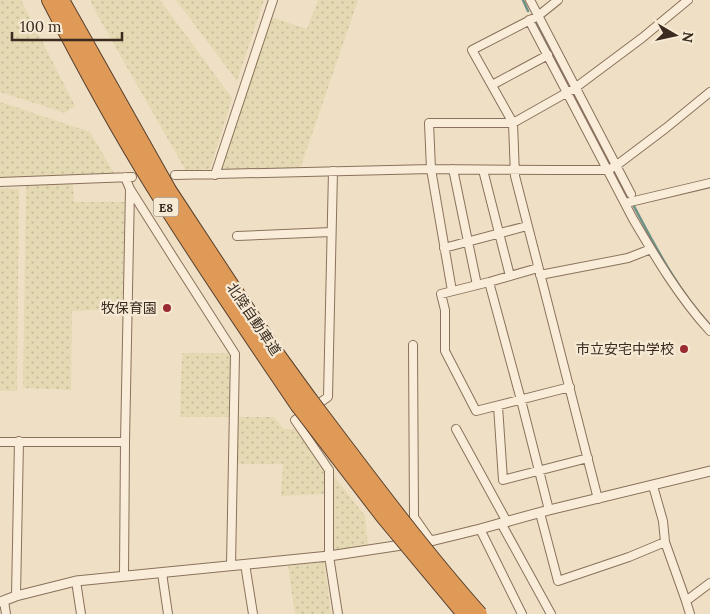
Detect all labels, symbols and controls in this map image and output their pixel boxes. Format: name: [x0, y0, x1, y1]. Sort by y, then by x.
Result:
scale bar: [12, 10, 122, 42]
north arrow: [650, 10, 700, 60]
text: 100 m: [20, 17, 61, 36]
text: N: [678, 30, 698, 44]
road number: E8: [154, 198, 178, 216]
street label: 北陸自動車道: [223, 279, 285, 359]
place label: 牧保育園: [101, 299, 157, 317]
marker: 牧保育園: [161, 302, 173, 314]
place label: 市立安宅中学校: [576, 340, 674, 358]
marker: 市立安宅中学校: [678, 343, 690, 355]

